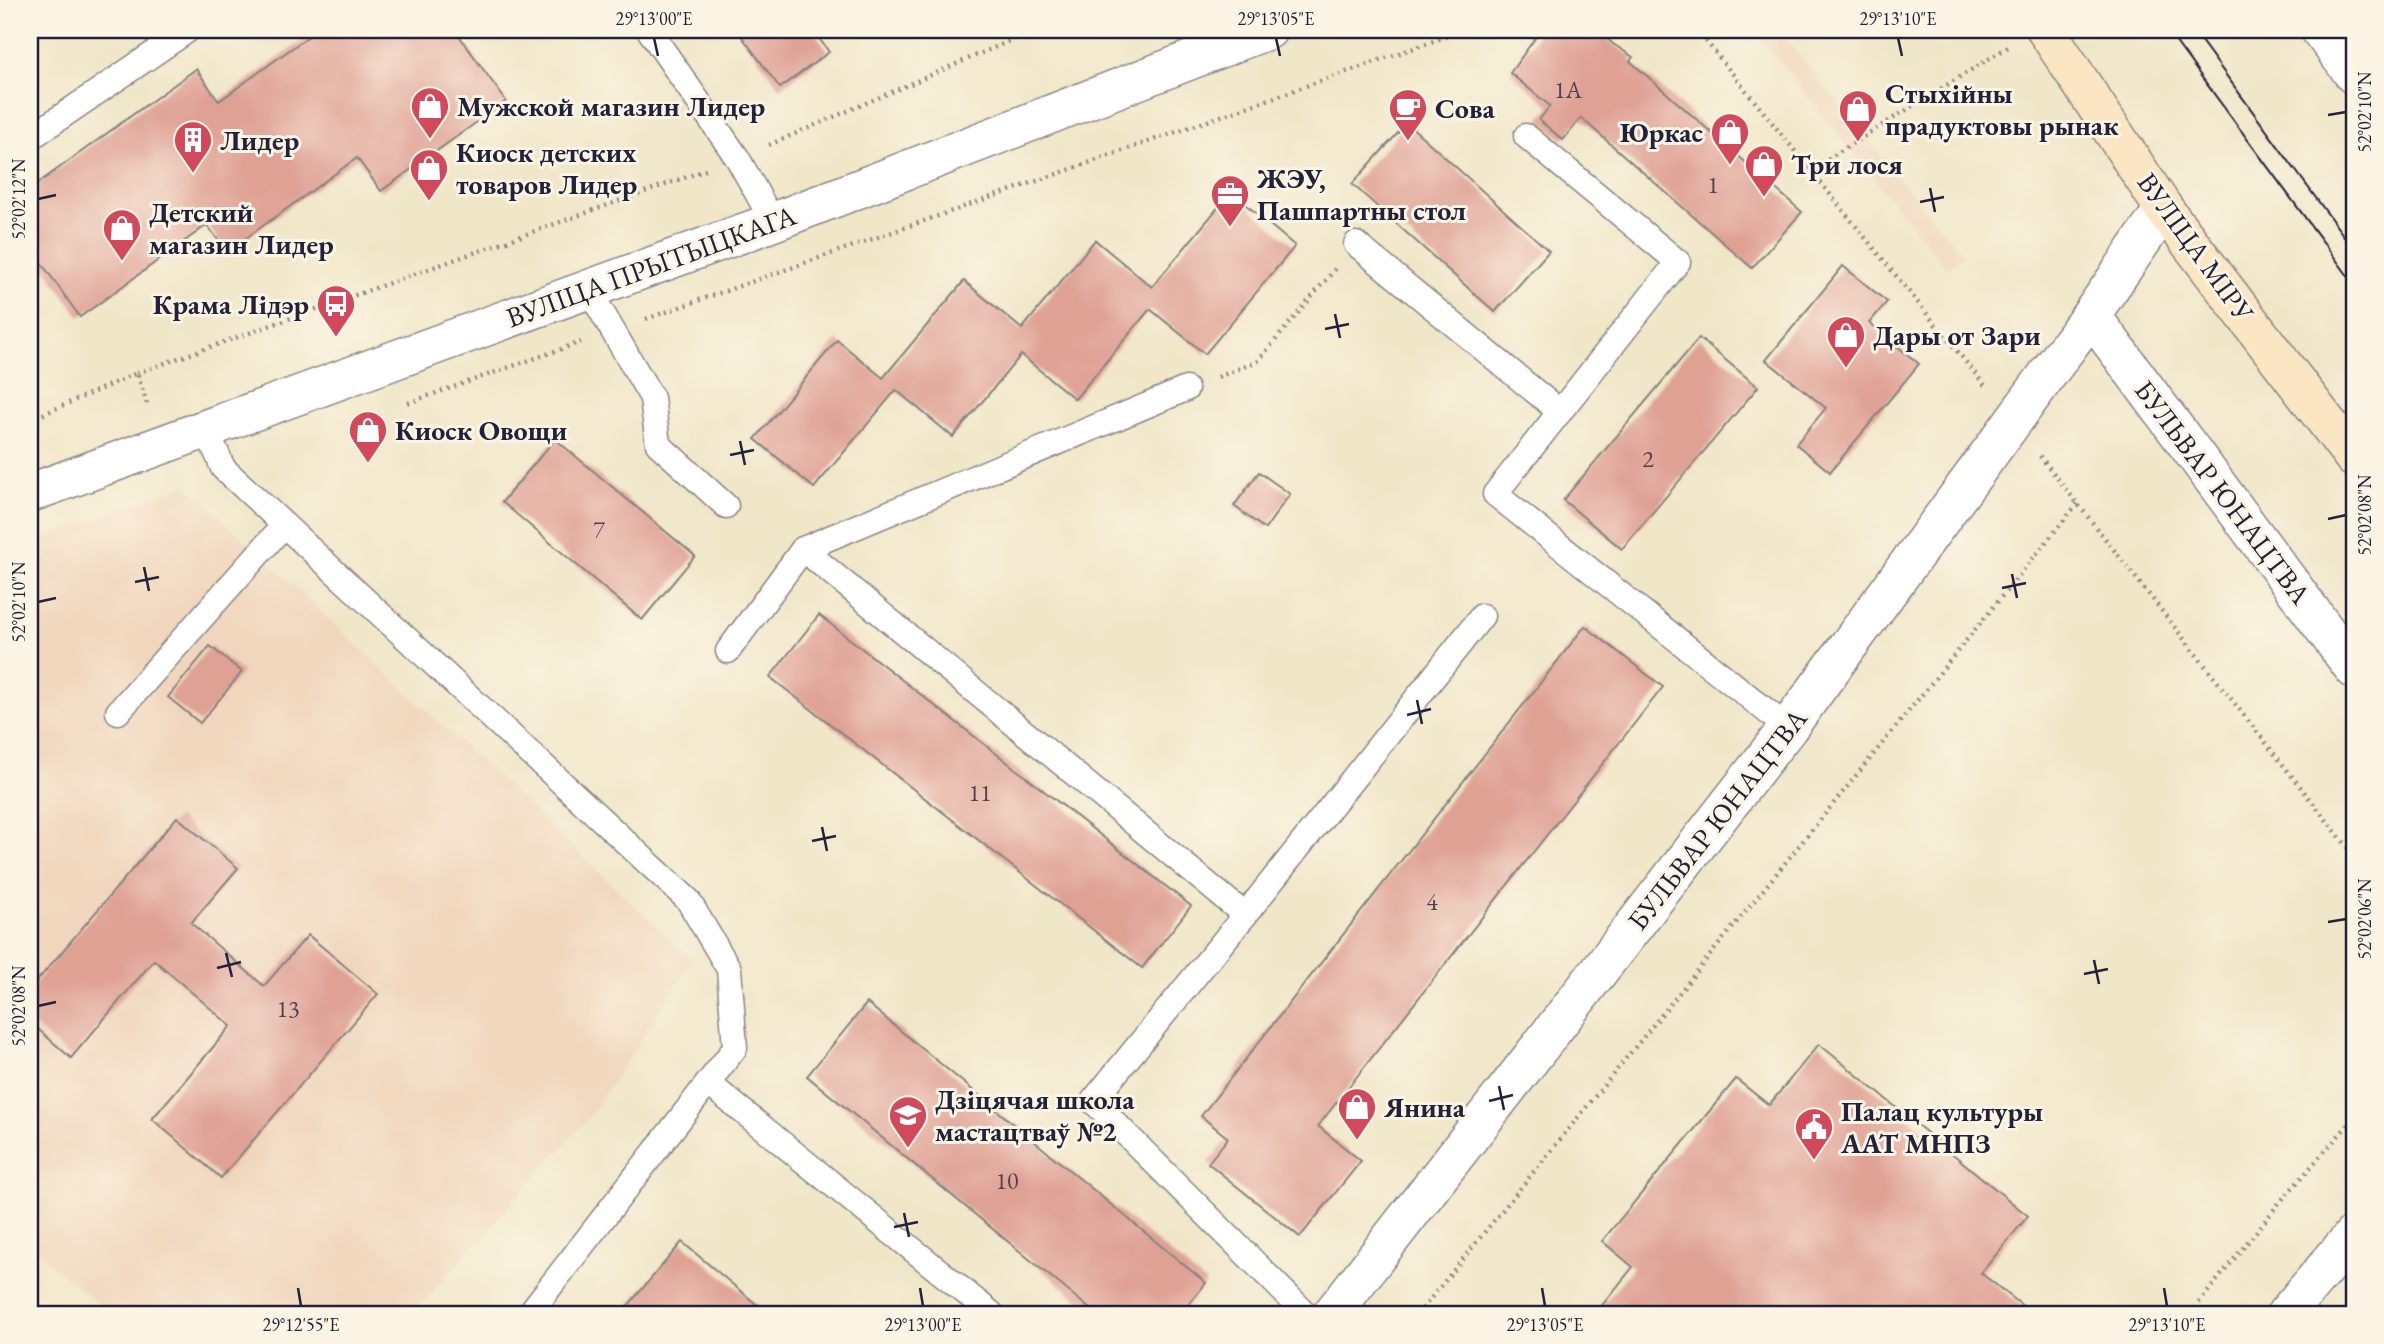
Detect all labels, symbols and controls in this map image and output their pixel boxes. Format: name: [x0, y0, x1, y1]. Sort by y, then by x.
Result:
text: 29°13'00"E: [616, 7, 692, 30]
text: 29°13'05"E: [1238, 7, 1314, 30]
text: 29°13'10"E: [1860, 7, 1936, 30]
text: 52°02'10"N: [2353, 71, 2376, 152]
house number: 1А: [1554, 74, 1582, 105]
place label: Стыхійны прадуктовы рынак: [1885, 75, 2119, 143]
shop icon: Мужской магазин Лидер: [409, 85, 451, 140]
cafe icon: Сова: [1387, 87, 1429, 142]
place label: Мужской магазин Лидер: [457, 88, 765, 124]
shop icon: Стыхійны прадуктовы рынак: [1837, 88, 1879, 143]
place label: Сова: [1435, 90, 1495, 126]
shop icon: Юркас: [1709, 111, 1751, 166]
place label: Юркас: [1620, 114, 1703, 150]
building icon: Лидер: [172, 119, 214, 174]
place label: Лидер: [220, 122, 299, 158]
place label: Киоск детских товаров Лидер: [456, 134, 637, 202]
shop icon: Три лося: [1743, 143, 1785, 198]
place label: Три лося: [1791, 146, 1903, 182]
shop icon: Киоск детских товаров Лидер: [408, 147, 450, 202]
text: 52°02'12"N: [7, 158, 30, 239]
place label: ЖЭУ, Пашпартны стол: [1256, 160, 1466, 228]
street label: ВУЛІЦА МІРУ: [2130, 165, 2262, 329]
house number: 1: [1707, 169, 1719, 200]
office icon: ЖЭУ, Пашпартны стол: [1209, 173, 1251, 228]
place label: Детский магазин Лидер: [149, 194, 334, 262]
street label: ВУЛІЦА ПРЫТЫЦКАГА: [501, 197, 801, 335]
shop icon: Детский магазин Лидер: [101, 207, 143, 262]
bus stop icon: Крама Лідэр: [315, 283, 357, 338]
place label: Крама Лідэр: [153, 286, 309, 322]
shop icon: Дары от Зари: [1825, 314, 1867, 369]
place label: Дары от Зари: [1873, 317, 2041, 353]
street label: БУЛЬВАР ЮНАЦТВА: [2127, 373, 2319, 612]
shop icon: Киоск Овощи: [347, 409, 389, 464]
place label: Киоск Овощи: [395, 412, 567, 448]
house number: 2: [1642, 443, 1654, 474]
text: 52°02'08"N: [2353, 474, 2376, 555]
house number: 7: [593, 514, 605, 545]
text: 52°02'10"N: [7, 561, 30, 642]
street label: БУЛЬВАР ЮНАЦТВА: [1619, 700, 1815, 937]
house number: 11: [968, 777, 992, 808]
text: 52°02'06"N: [2353, 878, 2376, 959]
house number: 4: [1426, 886, 1438, 917]
text: 52°02'08"N: [7, 965, 30, 1046]
house number: 13: [276, 993, 300, 1024]
place label: Дзіцячая школа мастацтваў №2: [935, 1081, 1135, 1149]
shop icon: Янина: [1336, 1086, 1378, 1141]
place label: Янина: [1383, 1089, 1466, 1125]
place label: Палац культуры ААТ МНПЗ: [1840, 1093, 2043, 1161]
school or university icon: Дзіцячая школа мастацтваў №2: [887, 1094, 929, 1149]
public building icon: Палац культуры ААТ МНПЗ: [1793, 1106, 1835, 1161]
house number: 10: [995, 1165, 1019, 1196]
text: 29°12'55"E: [263, 1313, 339, 1336]
text: 29°13'00"E: [885, 1313, 961, 1336]
text: 29°13'05"E: [1507, 1313, 1583, 1336]
text: 29°13'10"E: [2129, 1313, 2205, 1336]

